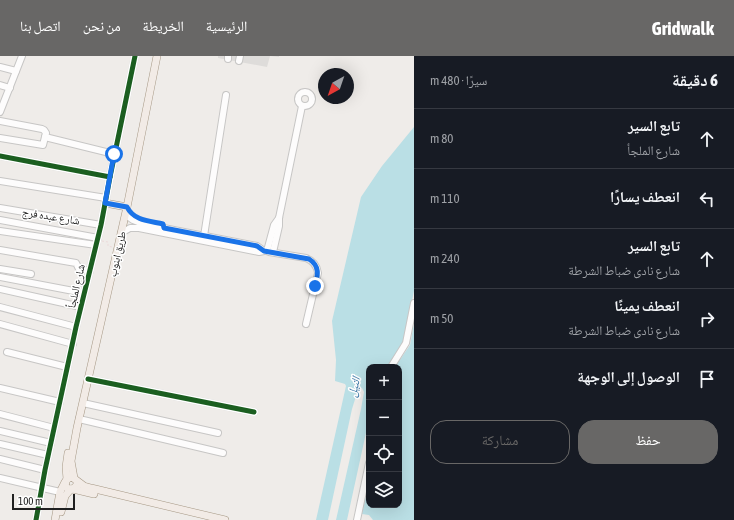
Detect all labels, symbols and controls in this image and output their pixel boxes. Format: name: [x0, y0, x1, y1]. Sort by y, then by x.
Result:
text: Gridwalk: [652, 17, 714, 39]
text: اتصل بنا: [20, 18, 61, 34]
text: من نحن: [83, 18, 121, 34]
text: الخريطة: [143, 18, 184, 34]
text: الرئيسية: [206, 18, 247, 34]
north arrow: [318, 68, 354, 104]
text: 6 دقيقة: [672, 70, 718, 90]
text: سيرًا · 480 m: [430, 73, 487, 88]
text: تابع السير: [628, 117, 680, 134]
icon: ahead: [696, 128, 718, 150]
text: 80 m: [430, 131, 453, 146]
text: شارع الملجأ: [627, 143, 680, 158]
route start: [105, 145, 123, 163]
text: انعطف يسارًا: [610, 188, 680, 205]
icon: left: [696, 188, 718, 210]
text: 110 m: [430, 191, 460, 206]
street label: شارع عبده فرج: [21, 206, 81, 227]
street label: طريق ابنوب: [106, 230, 129, 278]
text: تابع السير: [628, 237, 680, 254]
icon: ahead: [696, 248, 718, 270]
text: 240 m: [430, 251, 460, 266]
street label: شارع الملجأ: [64, 263, 88, 310]
text: شارع نادى ضباط الشرطة: [568, 263, 680, 278]
route end: [306, 277, 324, 295]
text: انعطف يمينًا: [614, 297, 680, 314]
icon: right: [696, 308, 718, 330]
text: 50 m: [430, 311, 453, 326]
text: شارع نادى ضباط الشرطة: [568, 323, 680, 338]
map controls: [366, 364, 402, 508]
button: +: [366, 364, 402, 400]
text: الوصول إلى الوجهة: [577, 368, 680, 385]
icon: arrive: [696, 368, 718, 390]
water label: النيل: [345, 374, 364, 399]
button: −: [366, 400, 402, 436]
button: مشاركة: [430, 420, 570, 464]
button: حفظ: [578, 420, 718, 464]
button: locate: [366, 436, 402, 472]
button: layers: [366, 472, 402, 508]
scale bar: [12, 492, 75, 511]
text: 100 m: [18, 495, 43, 507]

